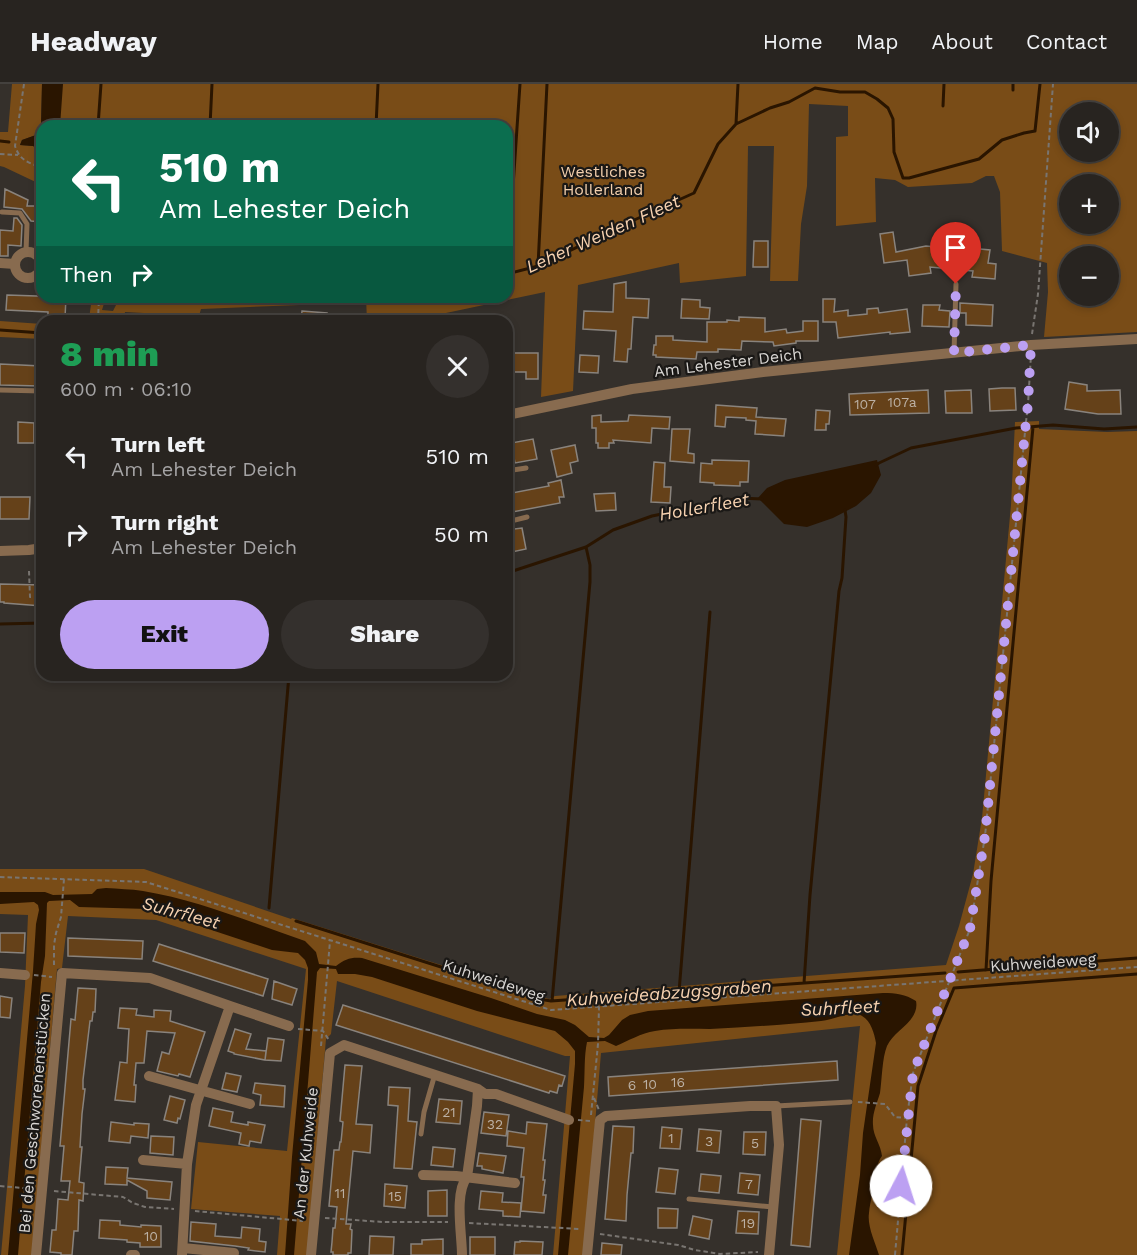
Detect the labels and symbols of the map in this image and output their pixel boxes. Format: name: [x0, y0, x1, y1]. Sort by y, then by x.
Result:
park label: Westliches Hollerland: [561, 162, 645, 199]
water label: Leher Weiden Fleet: [523, 190, 684, 277]
pin: [930, 222, 981, 284]
street label: Am Lehester Deich: [653, 344, 803, 381]
house number: 107a: [887, 394, 917, 410]
house number: 107: [854, 396, 876, 412]
water label: Hollerfleet: [657, 488, 751, 525]
water label: Suhrfleet: [140, 892, 223, 933]
street label: Kuhweideweg: [989, 949, 1097, 976]
street label: Kuhweideweg: [440, 955, 548, 1006]
water label: Kuhweideabzugsgraben: [566, 975, 772, 1010]
street label: Bei den Geschworenenstücken: [15, 992, 54, 1234]
water label: Suhrfleet: [800, 995, 881, 1020]
house number: 16: [671, 1074, 685, 1090]
house number: 10: [643, 1076, 657, 1092]
house number: 6: [628, 1077, 636, 1093]
street label: An der Kuhweide: [289, 1086, 322, 1220]
house number: 21: [442, 1104, 456, 1120]
house number: 32: [487, 1116, 503, 1132]
house number: 1: [668, 1130, 674, 1146]
house number: 3: [705, 1133, 713, 1149]
house number: 5: [751, 1135, 759, 1151]
position arrow: [869, 1154, 933, 1218]
house number: 7: [745, 1176, 753, 1192]
house number: 11: [335, 1185, 345, 1201]
house number: 15: [388, 1188, 402, 1204]
house number: 19: [741, 1215, 755, 1231]
house number: 10: [144, 1228, 158, 1244]

